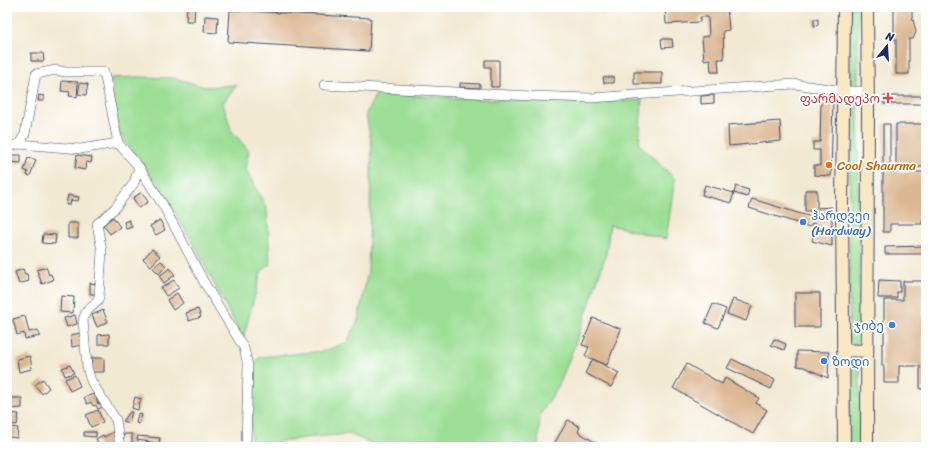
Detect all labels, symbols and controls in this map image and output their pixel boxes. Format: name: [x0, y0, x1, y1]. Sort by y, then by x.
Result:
north arrow: [867, 26, 907, 66]
text: N: [882, 26, 897, 47]
place label: ფარმადეპო: [800, 87, 880, 110]
marker: ფარმადეპო: [883, 93, 893, 103]
place label: Cool Shaurma: [837, 154, 916, 177]
marker: Cool Shaurma: [824, 160, 834, 170]
place label: ჰარდვეი (Hardway): [811, 204, 872, 242]
marker: ჰარდვეი (Hardway): [798, 217, 808, 227]
place label: ჯიბე: [854, 314, 884, 337]
marker: ჯიბე: [887, 320, 897, 330]
place label: ზოდი: [832, 350, 869, 373]
marker: ზოდი: [819, 356, 829, 366]

